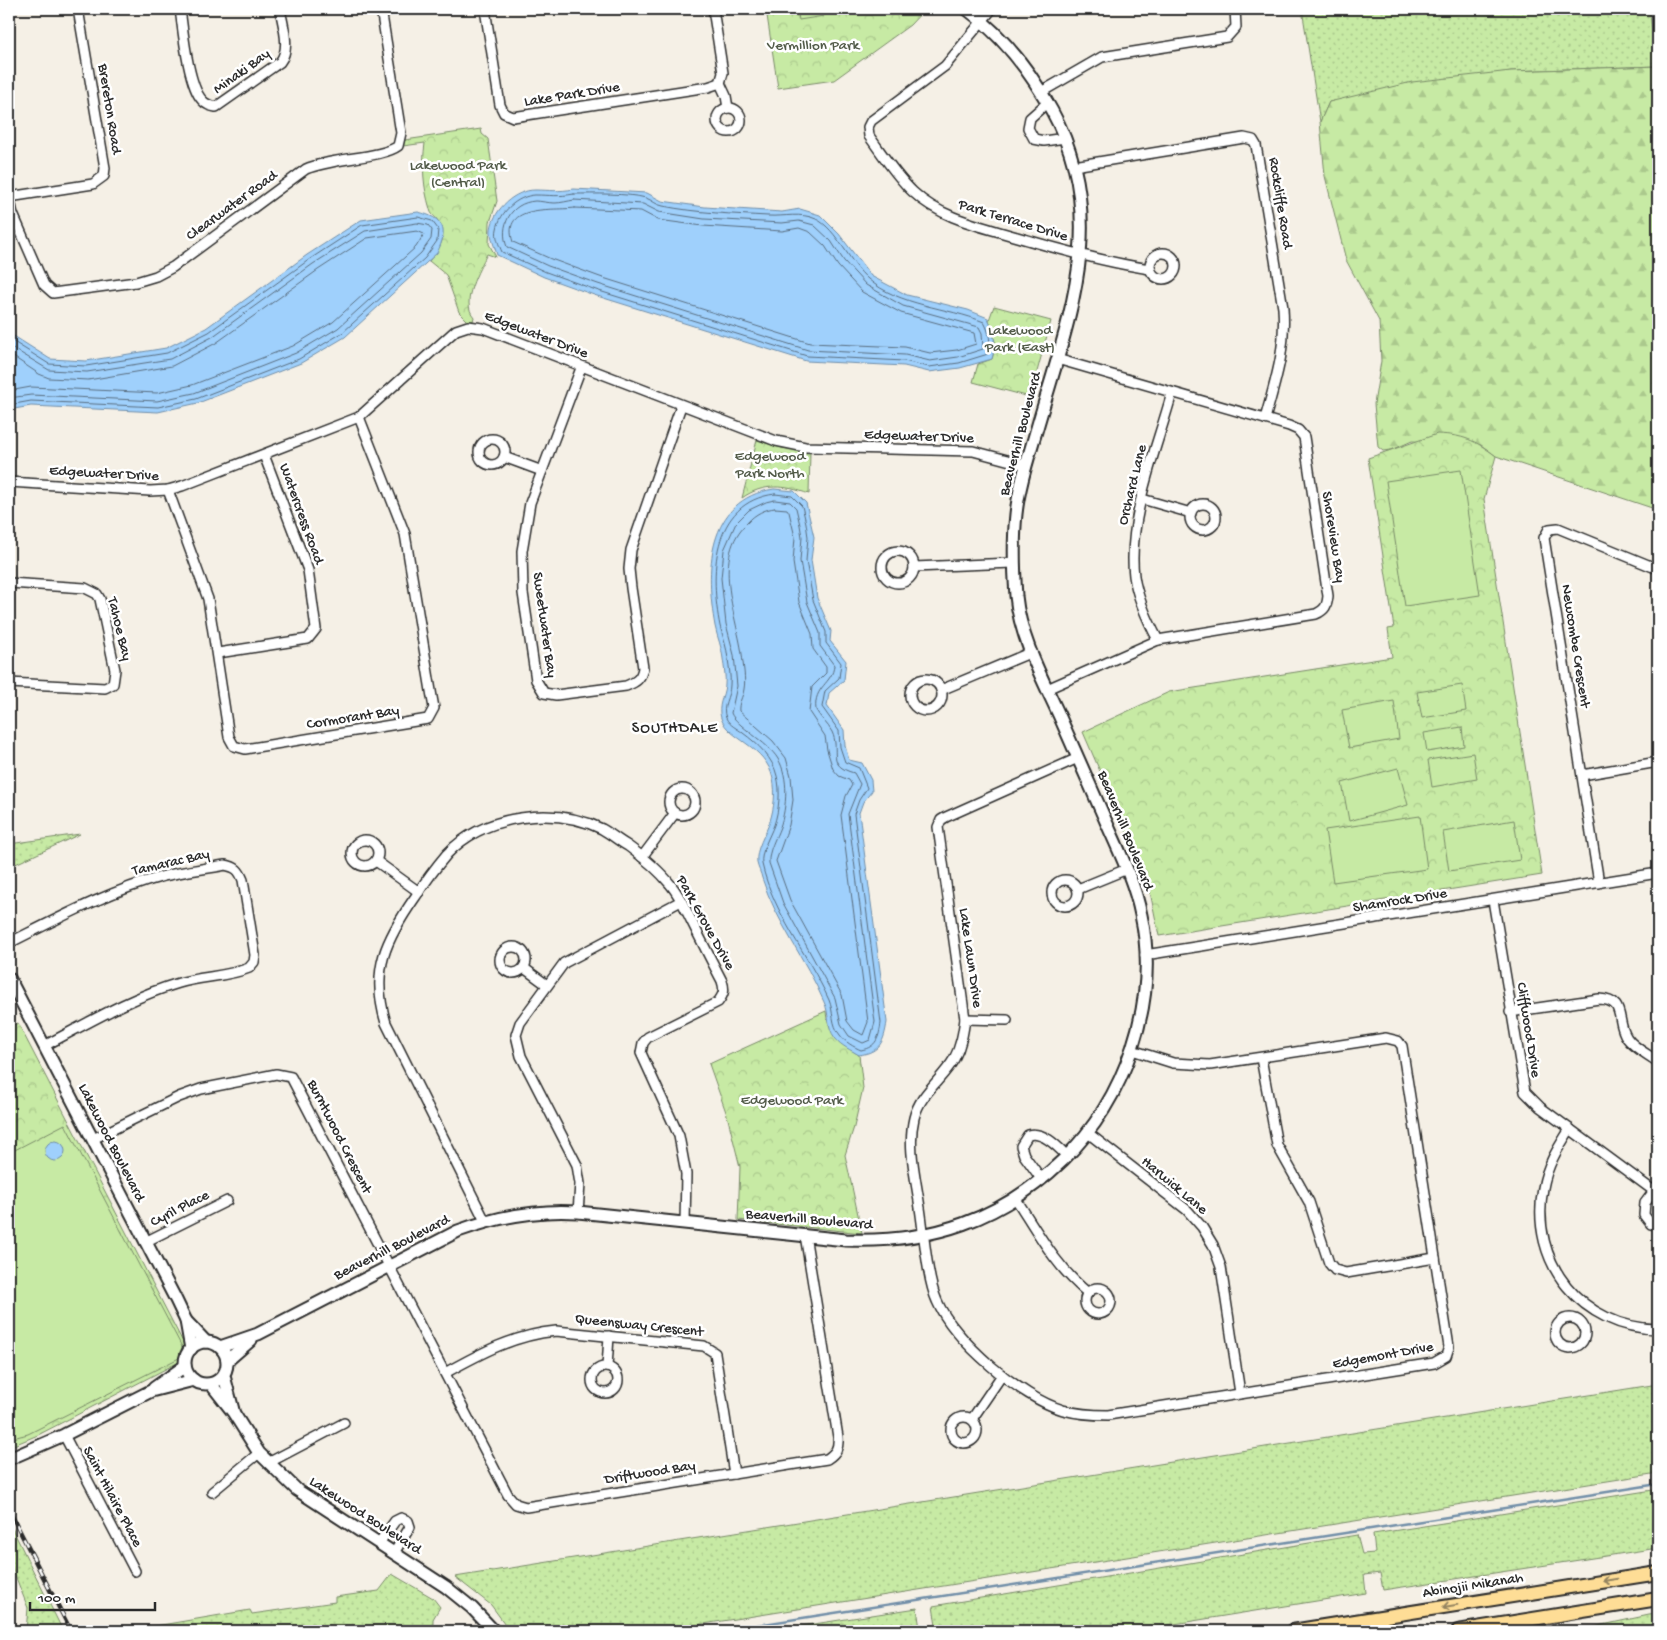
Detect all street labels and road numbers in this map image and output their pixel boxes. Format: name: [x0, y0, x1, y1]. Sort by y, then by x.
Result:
street label: Minaki Bay: [210, 45, 274, 99]
street label: Brereton Road: [93, 62, 125, 157]
street label: Lake Park Drive: [523, 79, 621, 111]
street label: Rockcliffe Road: [1264, 156, 1296, 251]
street label: Clearwater Road: [183, 166, 282, 245]
street label: Park Terrace Drive: [955, 195, 1070, 246]
street label: Edgewater Drive: [482, 307, 591, 363]
street label: Beaverhill Boulevard: [996, 369, 1046, 499]
street label: Edgewater Drive: [864, 426, 974, 448]
street label: Orchard Lane: [1114, 443, 1152, 527]
street label: Watercress Road: [274, 461, 328, 568]
street label: Edgewater Drive: [49, 462, 160, 486]
street label: Shoreview Bay: [1317, 490, 1349, 584]
street label: Sweetwater Bay: [528, 571, 560, 679]
street label: Newcombe Crescent: [1556, 583, 1594, 711]
street label: Tahoe Bay: [102, 594, 136, 663]
street label: Cormorant Bay: [305, 702, 401, 734]
street label: Beaverhill Boulevard: [1092, 768, 1158, 895]
street label: Tamarac Bay: [130, 845, 212, 881]
street label: Park Grove Drive: [671, 872, 739, 974]
street label: Shamrock Drive: [1352, 885, 1449, 917]
street label: Lake Lawn Drive: [954, 907, 986, 1009]
street label: Cliffwood Drive: [1512, 981, 1544, 1079]
street label: Burntwood Crescent: [302, 1076, 376, 1199]
street label: Lakewood Boulevard: [73, 1081, 149, 1206]
street label: Harwick Lane: [1137, 1153, 1211, 1219]
street label: Cyril Place: [148, 1186, 213, 1231]
street label: Beaverhill Boulevard: [744, 1205, 874, 1235]
street label: Beaverhill Boulevard: [330, 1211, 454, 1285]
street label: Queensway Crescent: [574, 1310, 706, 1342]
street label: Edgemont Drive: [1331, 1338, 1435, 1374]
street label: Saint Hilaire Place: [78, 1444, 146, 1551]
street label: Driftwood Bay: [602, 1457, 697, 1489]
street label: Lakewood Boulevard: [305, 1473, 426, 1560]
street label: Abinojii Mikanah: [1421, 1569, 1525, 1603]

